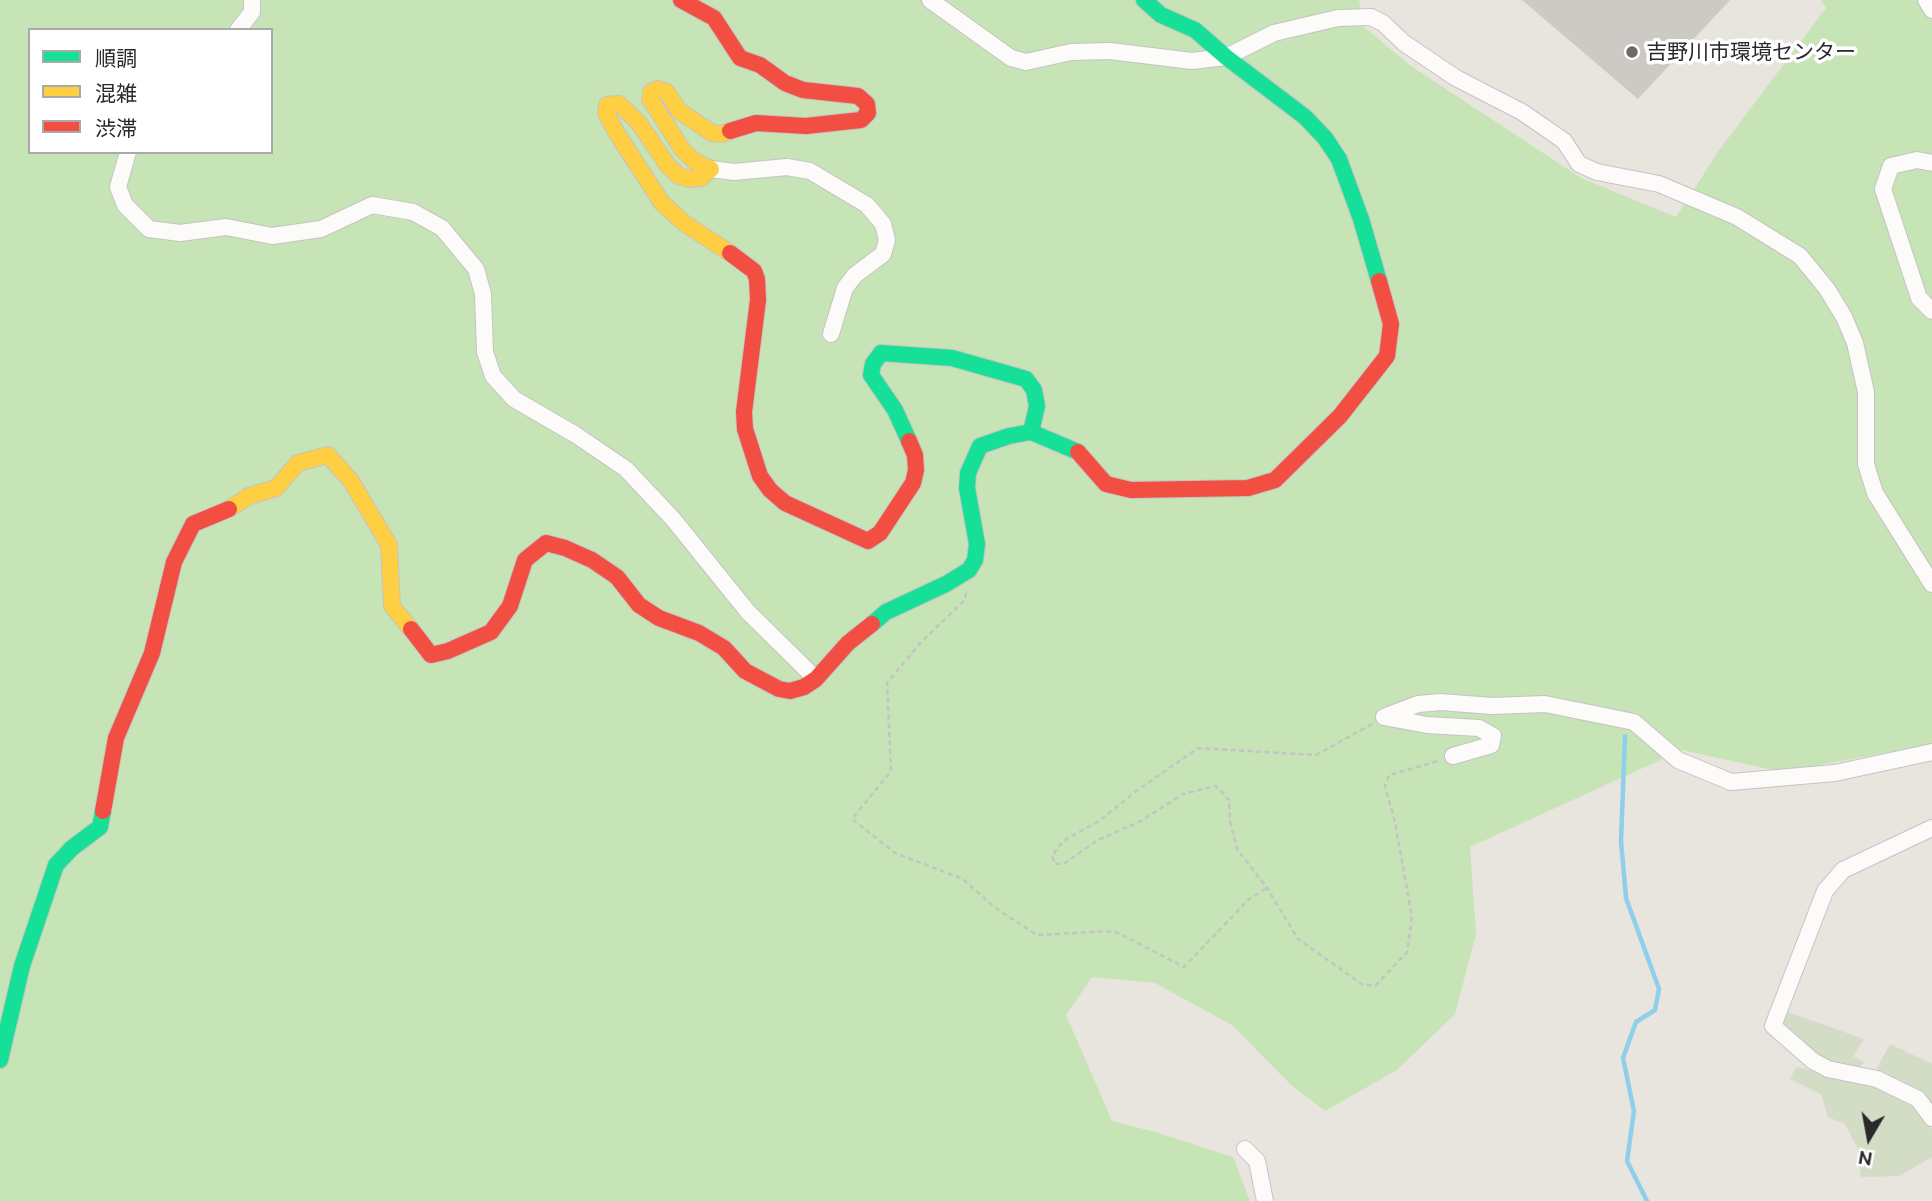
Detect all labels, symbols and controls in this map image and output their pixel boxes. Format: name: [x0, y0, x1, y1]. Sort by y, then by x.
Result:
legend: [28, 28, 273, 154]
place label: 吉野川市環境センター: [1646, 39, 1856, 65]
marker: 吉野川市環境センター: [1624, 44, 1640, 60]
text: 順調: [95, 46, 137, 70]
text: 混雑: [95, 81, 137, 105]
text: 渋滞: [95, 116, 137, 140]
north arrow: [1834, 1103, 1904, 1173]
text: N: [1856, 1147, 1874, 1171]

